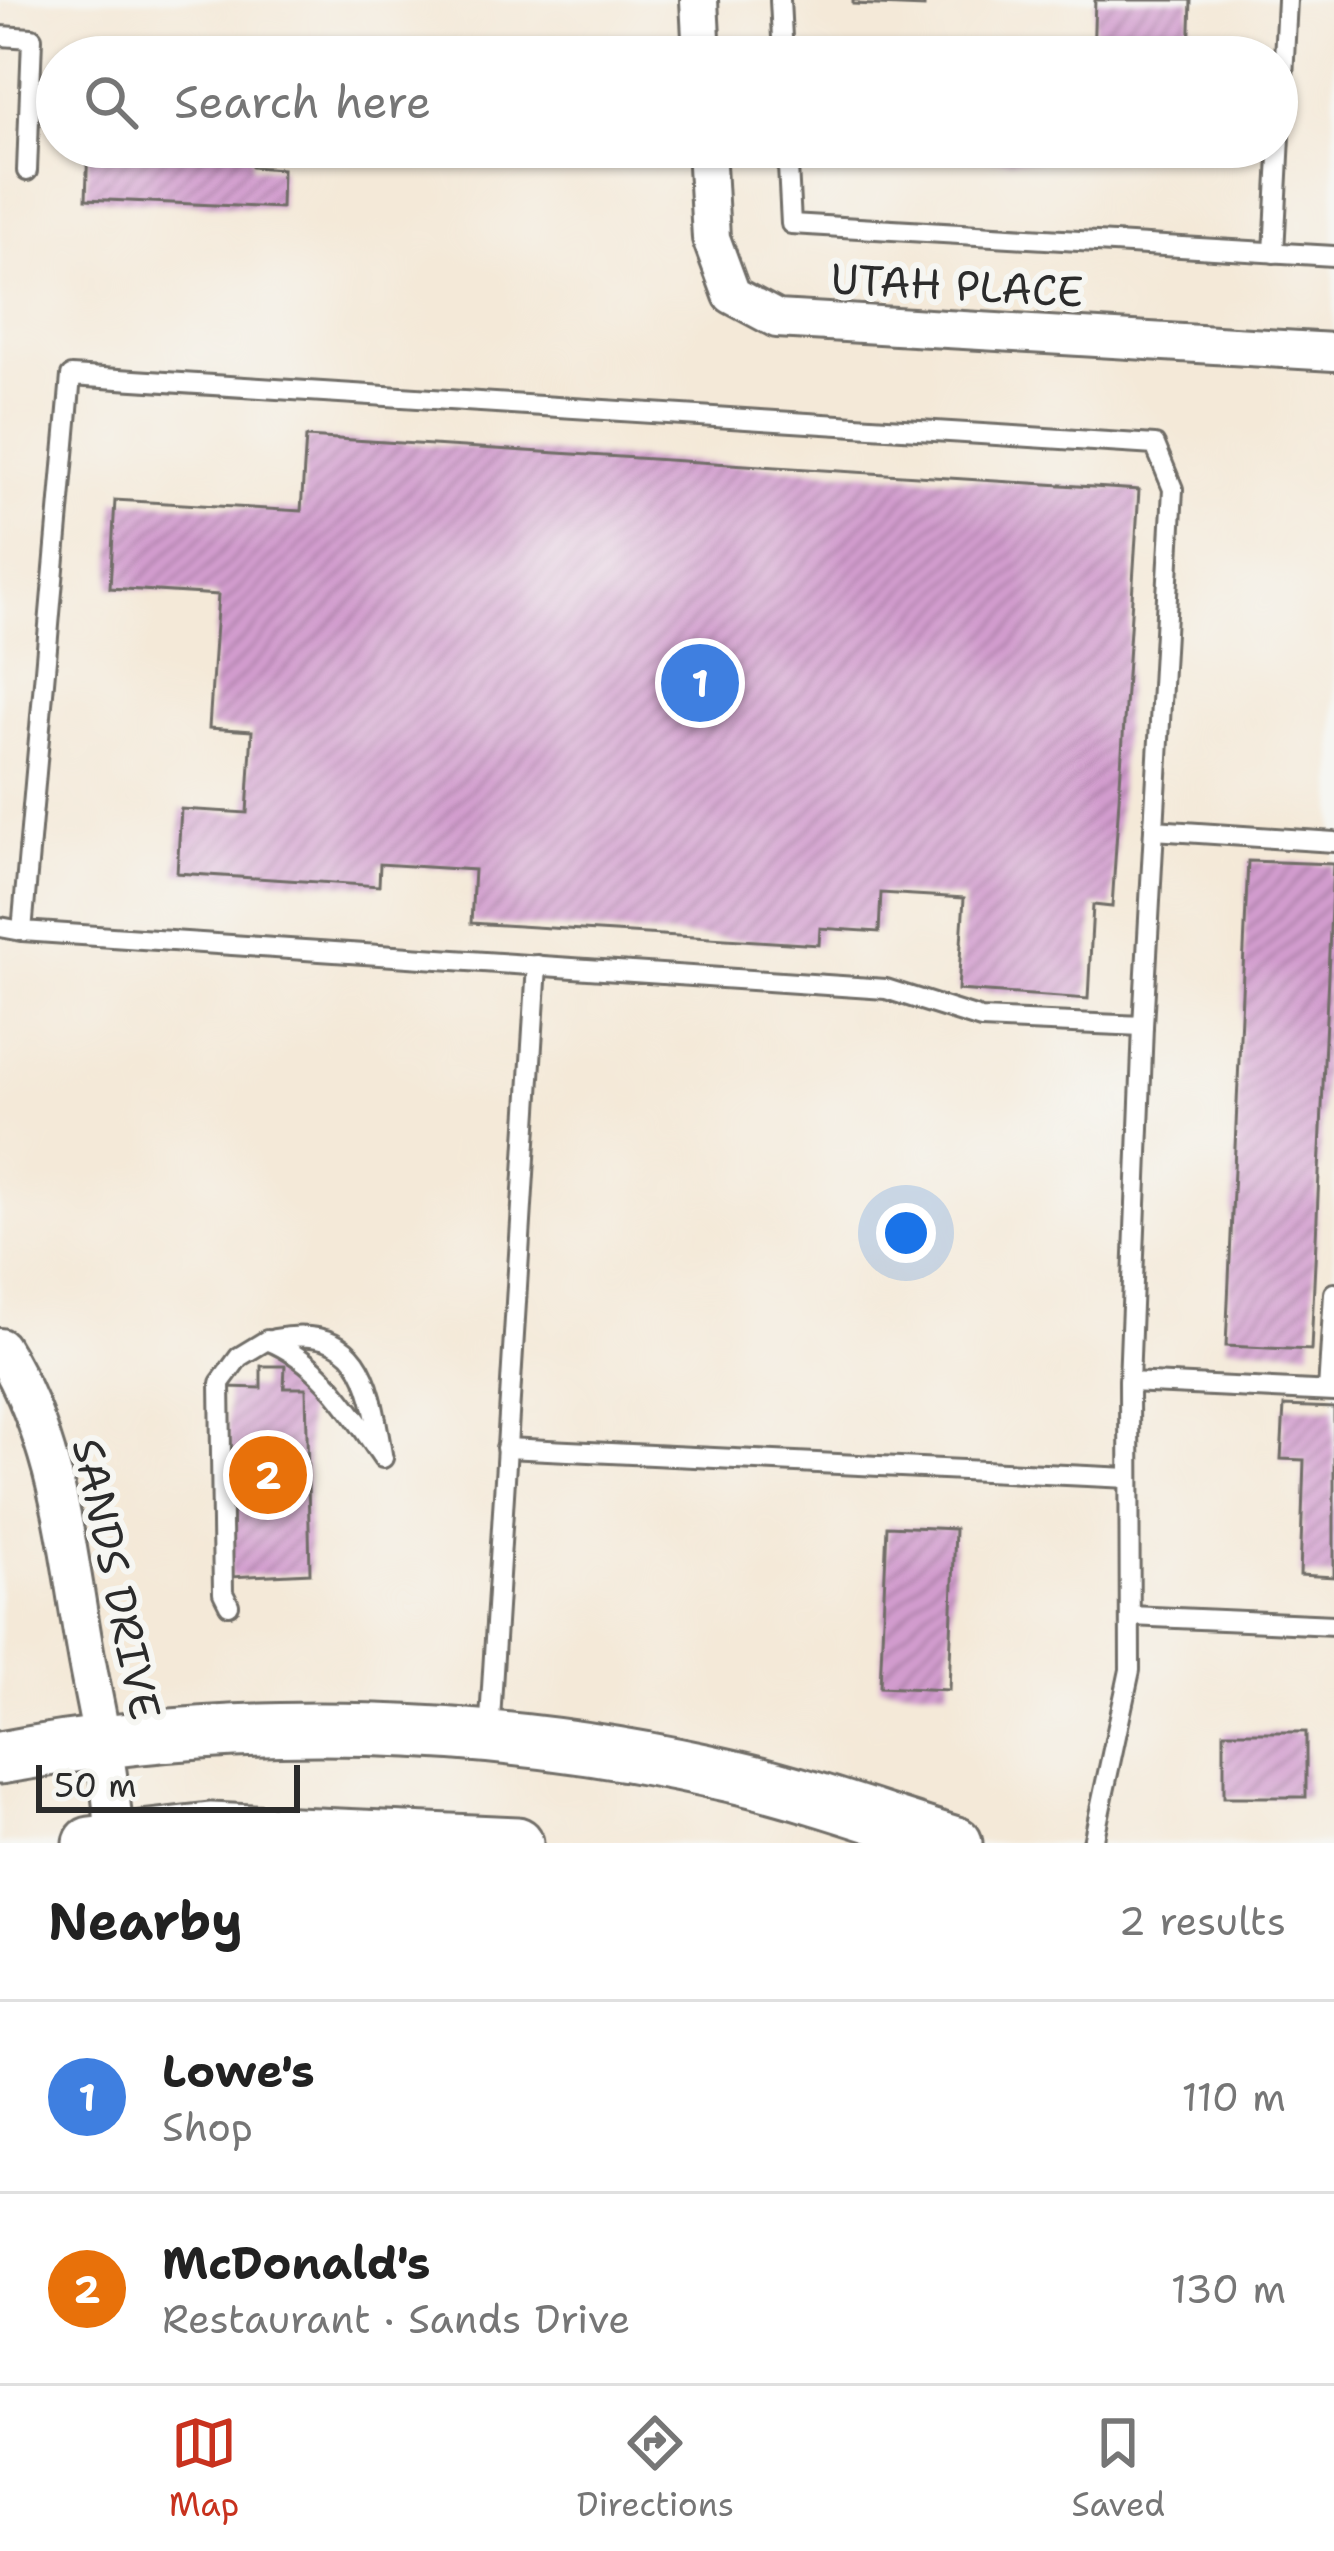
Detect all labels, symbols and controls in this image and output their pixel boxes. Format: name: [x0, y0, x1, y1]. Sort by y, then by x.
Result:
search box: [36, 36, 1298, 168]
icon: search: [78, 69, 144, 135]
text: Search here: [174, 72, 431, 132]
street label: UTAH PLACE: [829, 250, 1085, 320]
pin: 1: [661, 638, 739, 728]
your location: [876, 1203, 936, 1263]
pin: 2: [229, 1430, 307, 1520]
street label: SANDS DRIVE: [60, 1433, 174, 1725]
scale bar: [36, 1759, 300, 1812]
text: 50 m: [54, 1763, 137, 1808]
text: Nearby: [48, 1887, 243, 1955]
text: 2 results: [1119, 1895, 1286, 1947]
text: Lowe's: [162, 2041, 315, 2101]
text: 1: [78, 2071, 96, 2123]
text: 110 m: [1182, 2071, 1286, 2123]
text: Shop: [162, 2101, 253, 2153]
text: McDonald's: [162, 2233, 431, 2293]
text: 2: [73, 2263, 101, 2315]
text: 130 m: [1171, 2263, 1286, 2315]
text: Restaurant · Sands Drive: [162, 2293, 630, 2345]
tab: Map: [169, 2410, 239, 2527]
tab: Directions: [577, 2410, 734, 2527]
tab: Saved: [1072, 2410, 1165, 2527]

